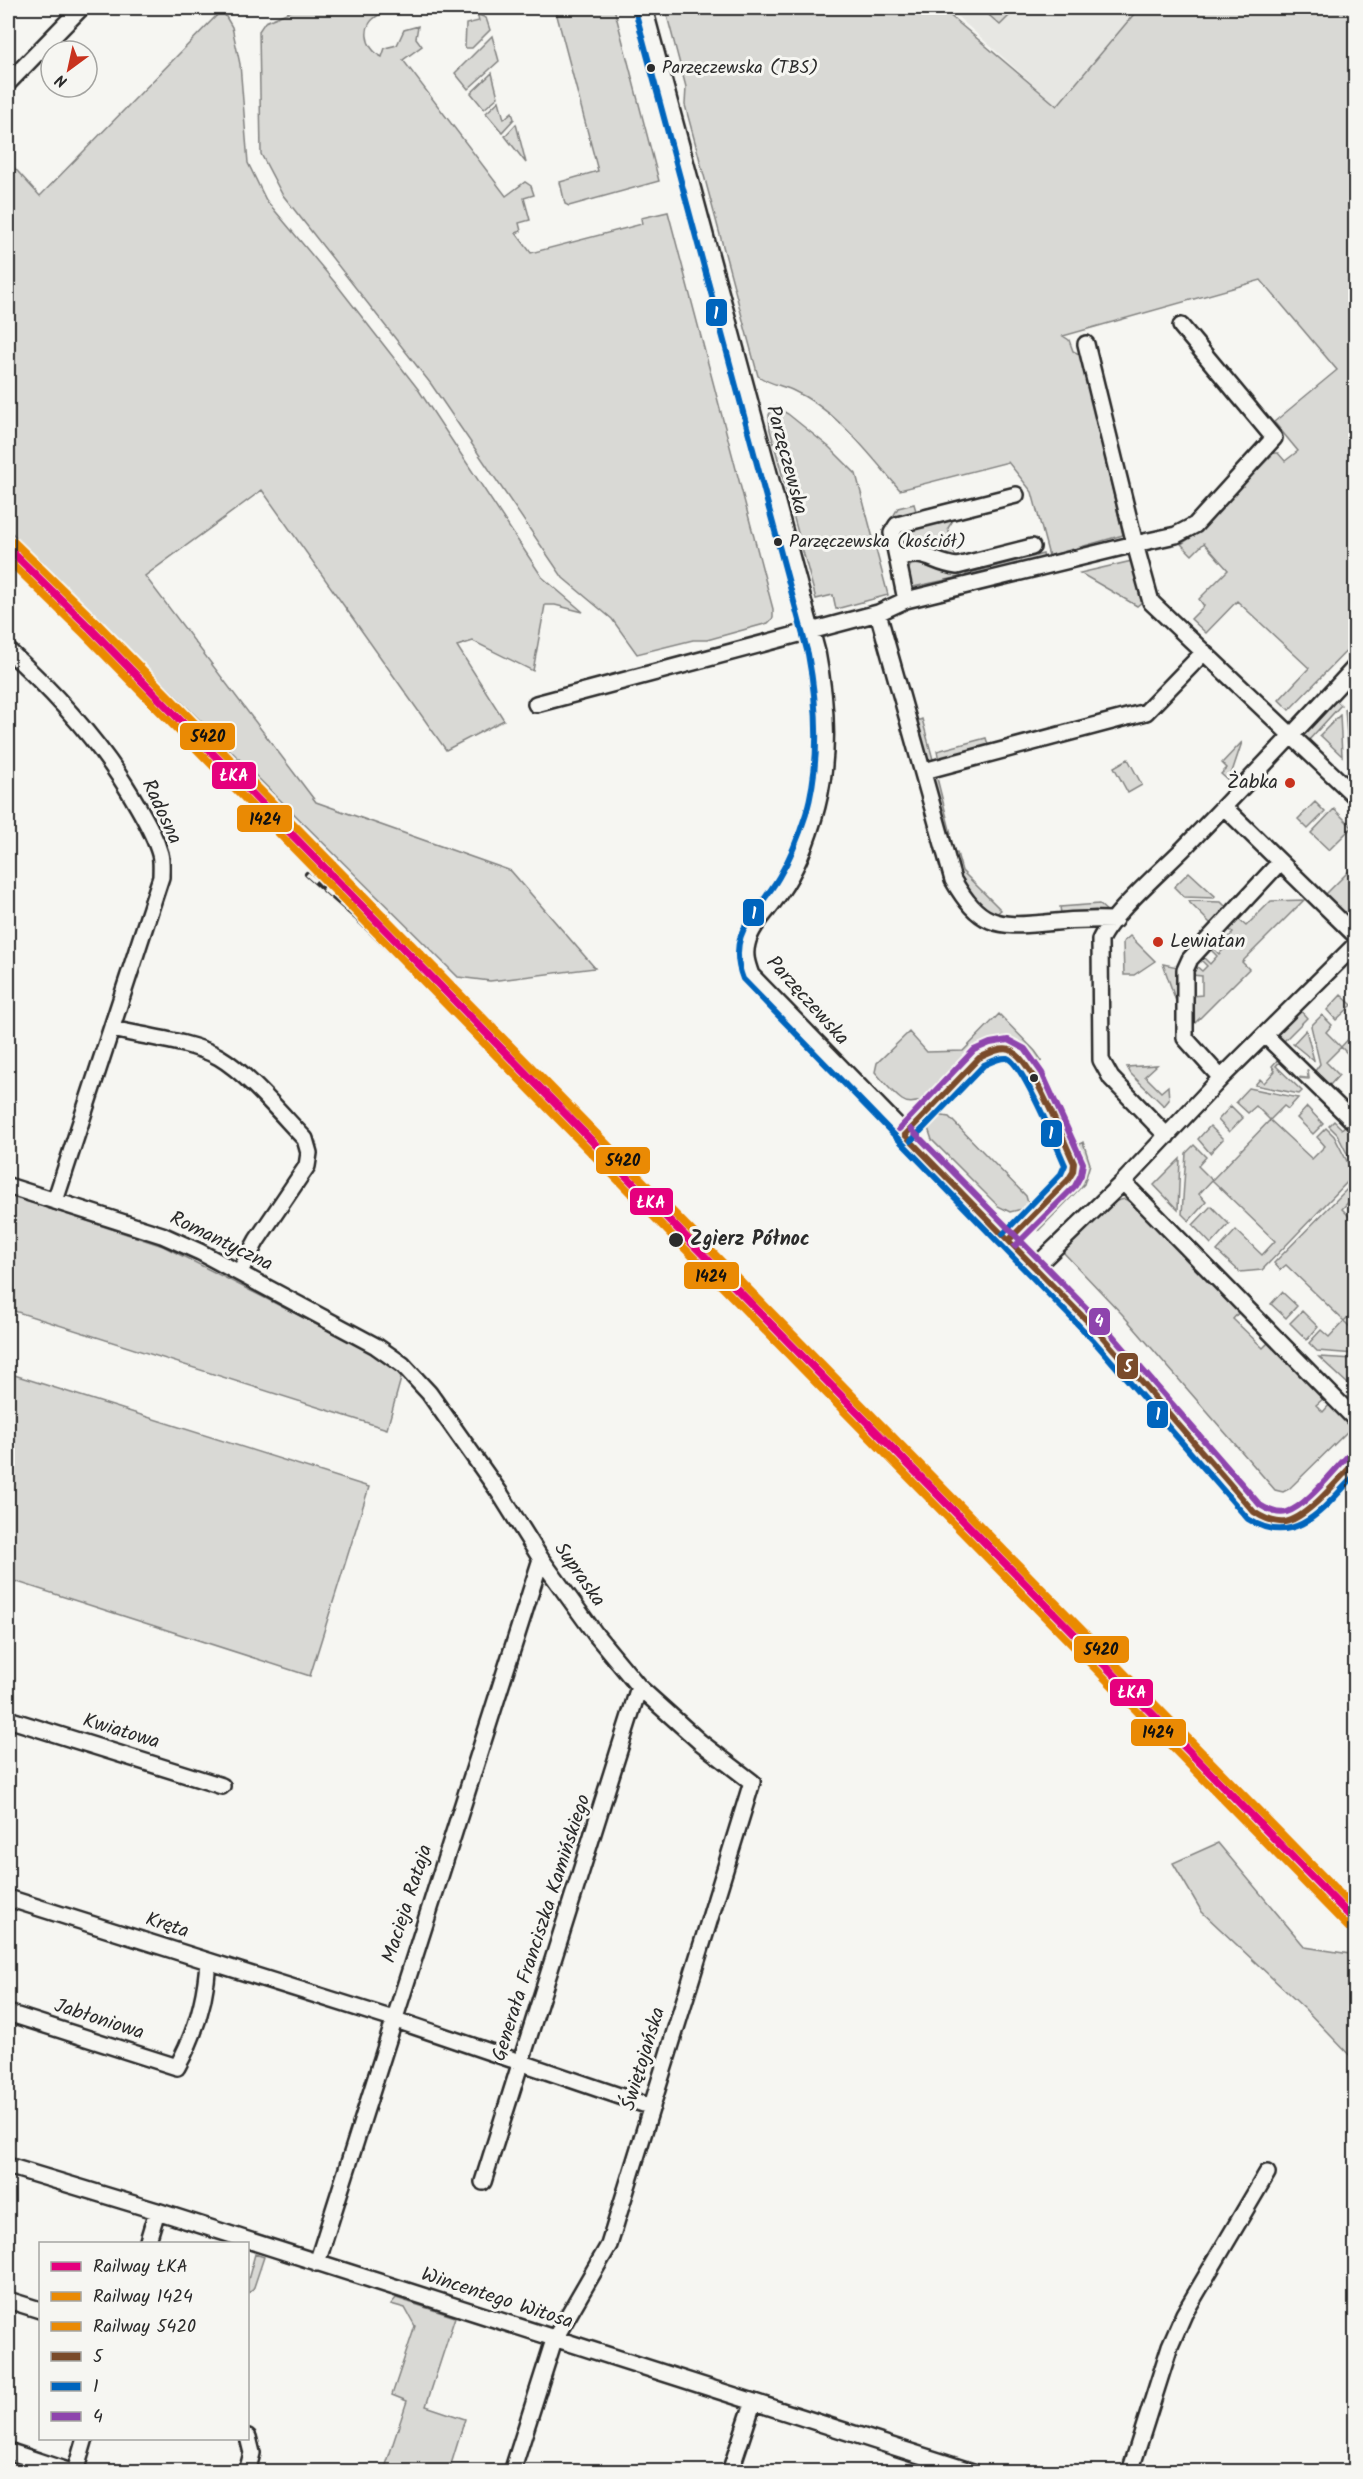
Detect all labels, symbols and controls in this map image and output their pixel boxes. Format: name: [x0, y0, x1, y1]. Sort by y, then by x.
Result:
north arrow: [39, 39, 99, 99]
place label: Parzęczewska (TBS): [662, 54, 818, 83]
marker: Parzęczewska (TBS): [645, 62, 657, 74]
text: N: [51, 67, 73, 94]
line badge: 1: [705, 298, 728, 327]
text: 1: [714, 302, 719, 327]
street label: Parzęczewska: [756, 402, 816, 518]
place label: Parzęczewska (kościół): [789, 528, 966, 557]
marker: Parzęczewska (kościół): [772, 536, 784, 548]
line badge: 5420: [179, 722, 236, 751]
text: 5420: [190, 725, 226, 750]
line badge: ŁKA: [211, 761, 257, 790]
text: ŁKA: [220, 764, 248, 789]
place label: Żabka: [1227, 767, 1278, 799]
street label: Radosna: [132, 774, 190, 850]
marker: Żabka: [1283, 776, 1297, 790]
line badge: 1424: [236, 804, 293, 833]
text: 1424: [249, 808, 281, 833]
line badge: 1: [742, 898, 765, 927]
text: 1: [752, 902, 757, 927]
place label: Lewiatan: [1170, 926, 1245, 958]
marker: Lewiatan: [1151, 935, 1165, 949]
street label: Parzęczewska: [758, 949, 856, 1053]
one-way arrow: [1300, 1069, 1310, 1080]
unlabelled marker: [1028, 1072, 1040, 1084]
line badge: 1: [1040, 1119, 1063, 1148]
text: 1: [1049, 1122, 1054, 1147]
line badge: 5420: [595, 1146, 651, 1175]
text: 5420: [605, 1149, 641, 1174]
line badge: ŁKA: [629, 1187, 674, 1216]
text: ŁKA: [637, 1191, 665, 1216]
street label: Romantyczna: [164, 1203, 278, 1281]
place label: Zgierz Północ: [690, 1224, 810, 1256]
marker: Zgierz Północ: [667, 1231, 685, 1249]
line badge: 1424: [683, 1261, 740, 1290]
text: 1424: [695, 1265, 727, 1290]
line badge: 4: [1088, 1307, 1111, 1336]
text: 4: [1095, 1310, 1104, 1335]
line badge: 5: [1116, 1352, 1139, 1380]
text: 5: [1123, 1355, 1134, 1380]
line badge: 1: [1146, 1400, 1169, 1429]
text: 1: [1156, 1403, 1161, 1428]
street label: Supraska: [545, 1536, 613, 1614]
line badge: 5420: [1073, 1635, 1130, 1664]
text: 5420: [1083, 1638, 1119, 1663]
line badge: ŁKA: [1109, 1678, 1154, 1707]
text: ŁKA: [1118, 1681, 1146, 1706]
street label: Kwiatowa: [79, 1705, 163, 1759]
line badge: 1424: [1130, 1718, 1187, 1747]
text: 1424: [1142, 1721, 1174, 1746]
street label: Generała Franciszka Kamińskiego: [484, 1790, 600, 2066]
street label: Macieja Rataja: [374, 1841, 442, 1967]
street label: Kręta: [141, 1904, 193, 1948]
street label: Jabłoniowa: [50, 1990, 148, 2050]
street label: Świętojańska: [613, 2003, 675, 2115]
legend: [39, 2242, 249, 2440]
text: Railway ŁKA: [93, 2253, 188, 2282]
street label: Wincentego Witosa: [417, 2259, 577, 2339]
text: Railway 1424: [93, 2283, 193, 2312]
text: Railway 5420: [93, 2313, 196, 2342]
text: 5: [93, 2343, 104, 2372]
text: 1: [93, 2373, 99, 2402]
text: 4: [93, 2403, 103, 2432]

